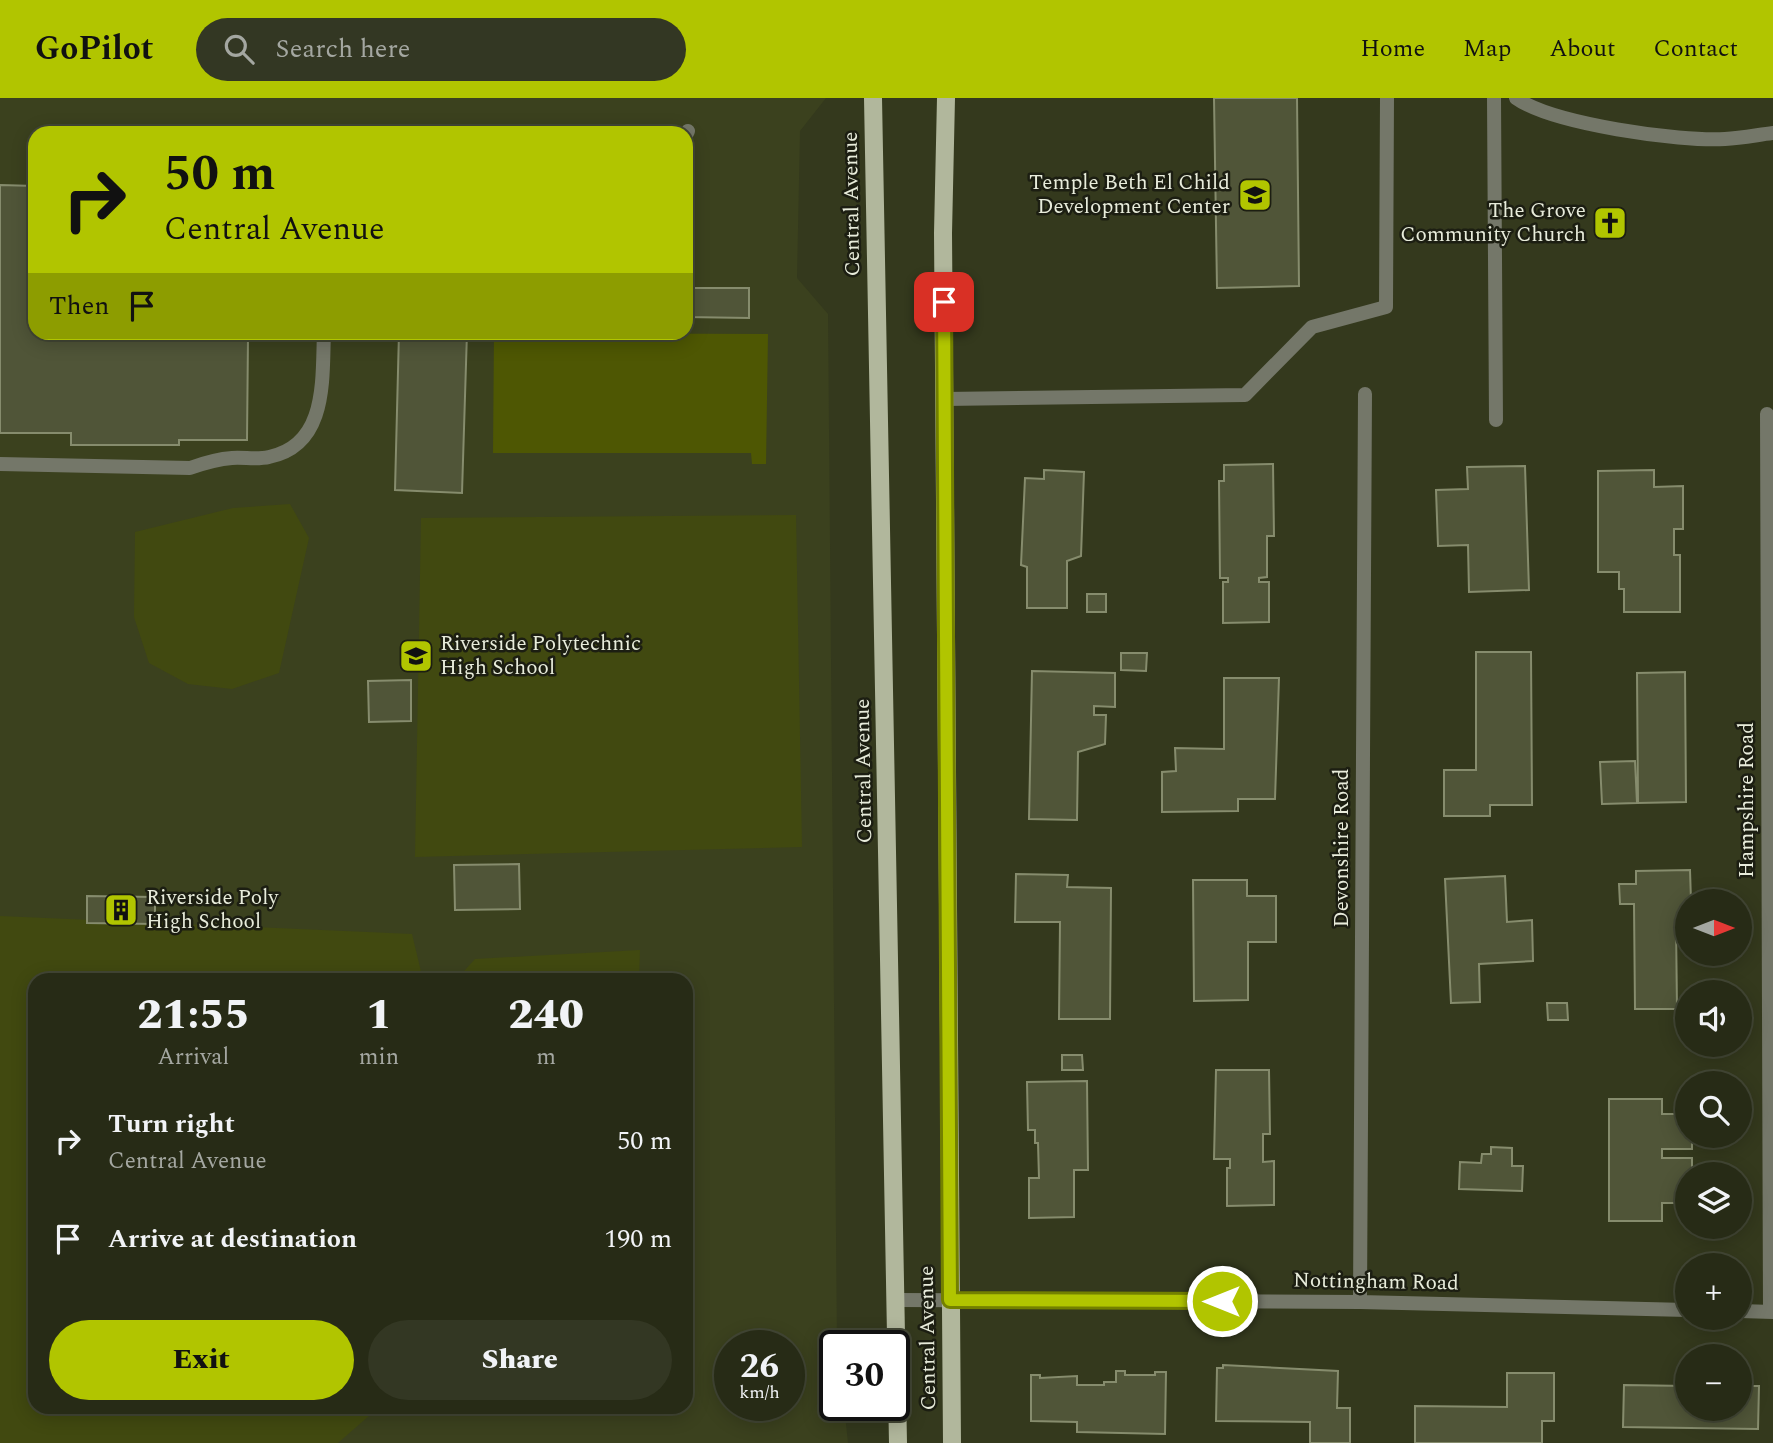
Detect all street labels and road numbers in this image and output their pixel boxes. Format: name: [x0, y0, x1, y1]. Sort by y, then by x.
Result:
street label: Central Avenue: [835, 131, 869, 277]
street label: Central Avenue: [847, 698, 881, 844]
street label: Hampshire Road: [1731, 722, 1763, 878]
street label: Devonshire Road: [1326, 769, 1358, 927]
street label: Central Avenue: [911, 1265, 945, 1411]
street label: Nottingham Road: [1293, 1265, 1459, 1299]

